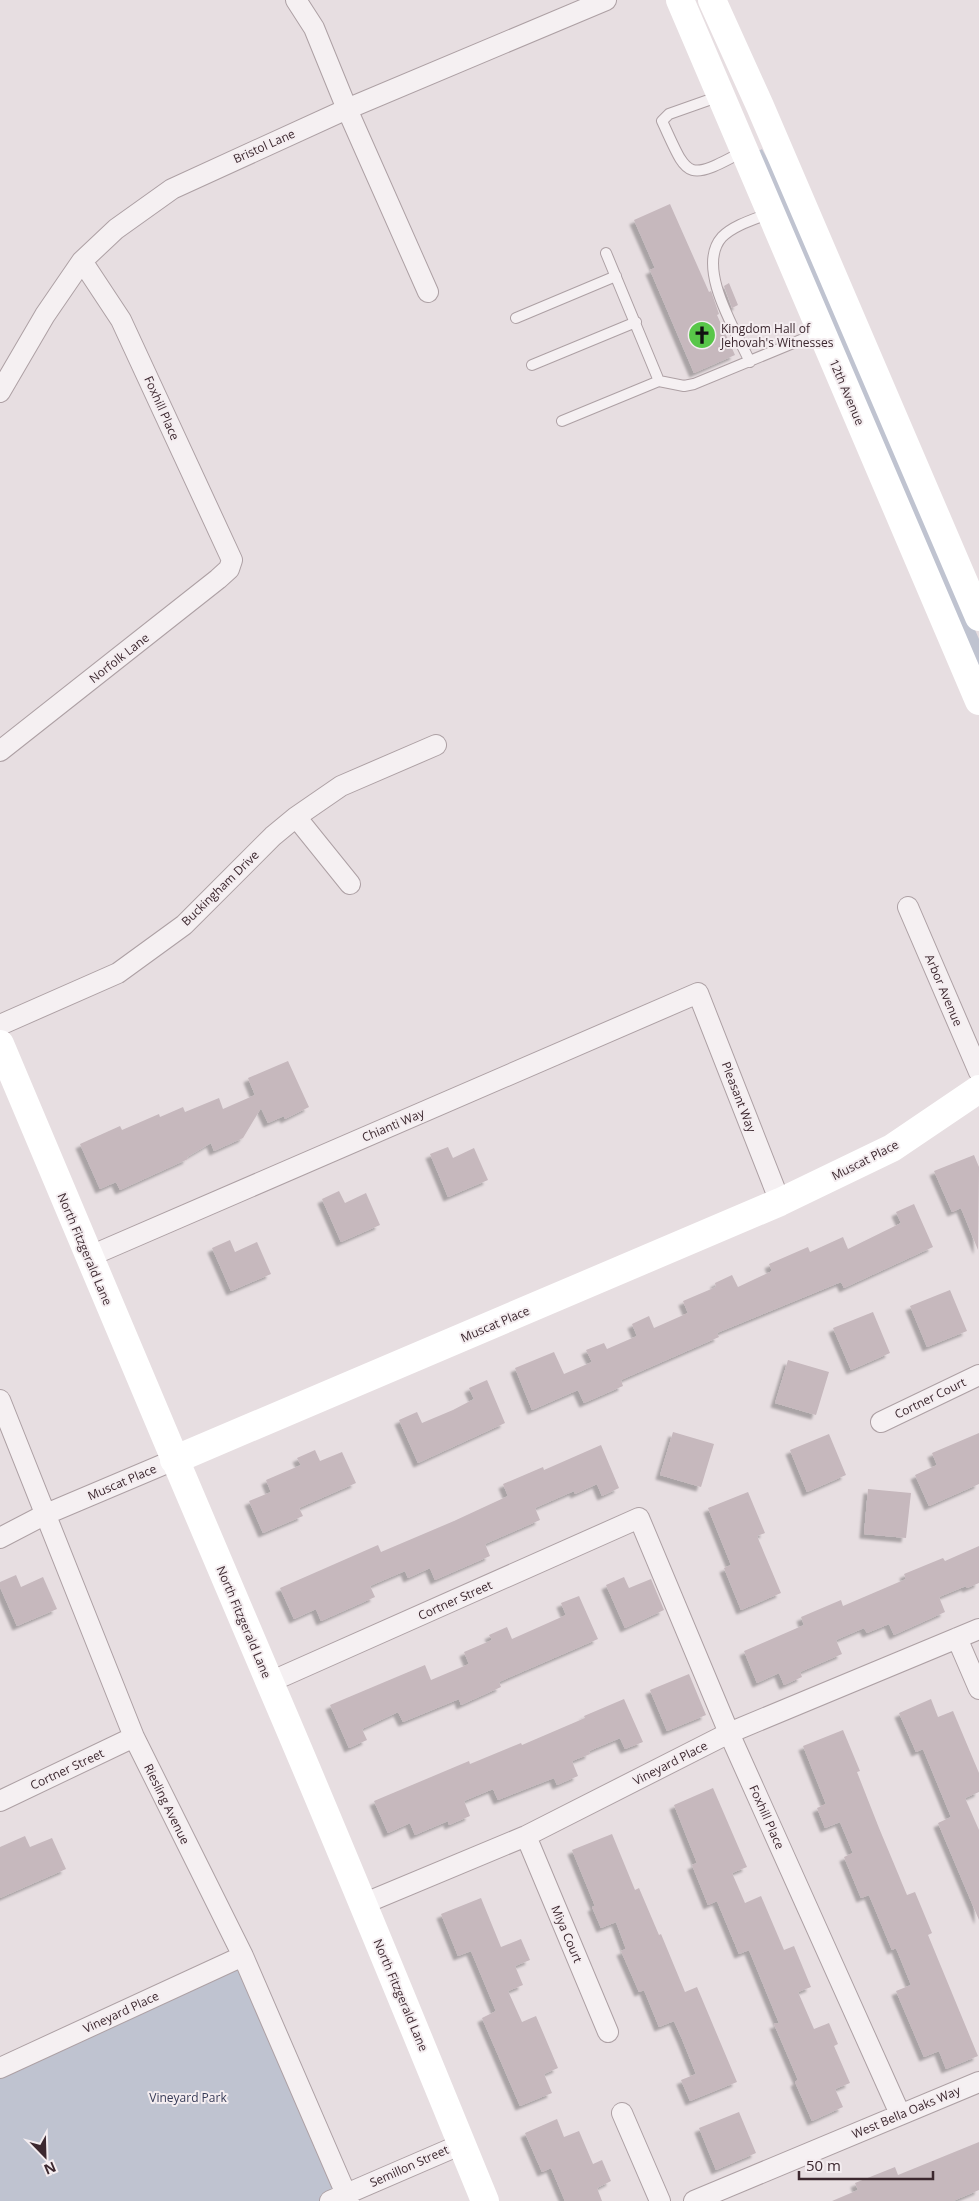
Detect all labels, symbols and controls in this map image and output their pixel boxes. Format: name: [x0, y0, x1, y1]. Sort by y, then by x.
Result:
street label: Bristol Lane: [230, 125, 298, 167]
church icon: Kingdom Hall of Jehovah's Witnesses: [687, 320, 717, 350]
place label: Kingdom Hall of Jehovah's Witnesses: [720, 320, 834, 351]
street label: 12th Avenue: [825, 356, 869, 428]
street label: Foxhill Place: [140, 373, 184, 443]
street label: Norfolk Lane: [85, 629, 153, 687]
street label: Buckingham Drive: [178, 846, 263, 929]
street label: Arbor Avenue: [921, 951, 967, 1029]
street label: Pleasant Way: [718, 1059, 761, 1136]
street label: Chianti Way: [359, 1104, 428, 1146]
street label: Muscat Place: [829, 1136, 902, 1184]
street label: North Fitzgerald Lane: [54, 1190, 116, 1308]
street label: Muscat Place: [458, 1302, 532, 1346]
street label: Cortner Court: [891, 1373, 969, 1423]
street label: Muscat Place: [85, 1460, 159, 1504]
street label: North Fitzgerald Lane: [213, 1563, 275, 1681]
street label: Cortner Street: [415, 1576, 495, 1624]
street label: Vineyard Place: [630, 1737, 710, 1789]
street label: Cortner Street: [27, 1744, 107, 1794]
street label: Riesling Avenue: [140, 1761, 194, 1847]
street label: Foxhill Place: [745, 1782, 789, 1852]
street label: Miya Court: [547, 1903, 587, 1965]
street label: North Fitzgerald Lane: [370, 1936, 432, 2054]
street label: Vineyard Place: [80, 1987, 162, 2037]
street label: West Bella Oaks Way: [849, 2081, 964, 2143]
park label: Vineyard Park: [149, 2089, 227, 2106]
north arrow: [20, 2131, 70, 2181]
street label: Semillon Street: [367, 2141, 451, 2191]
scale bar: [799, 2148, 933, 2180]
text: 50 m: [806, 2155, 841, 2175]
text: N: [41, 2157, 59, 2179]

